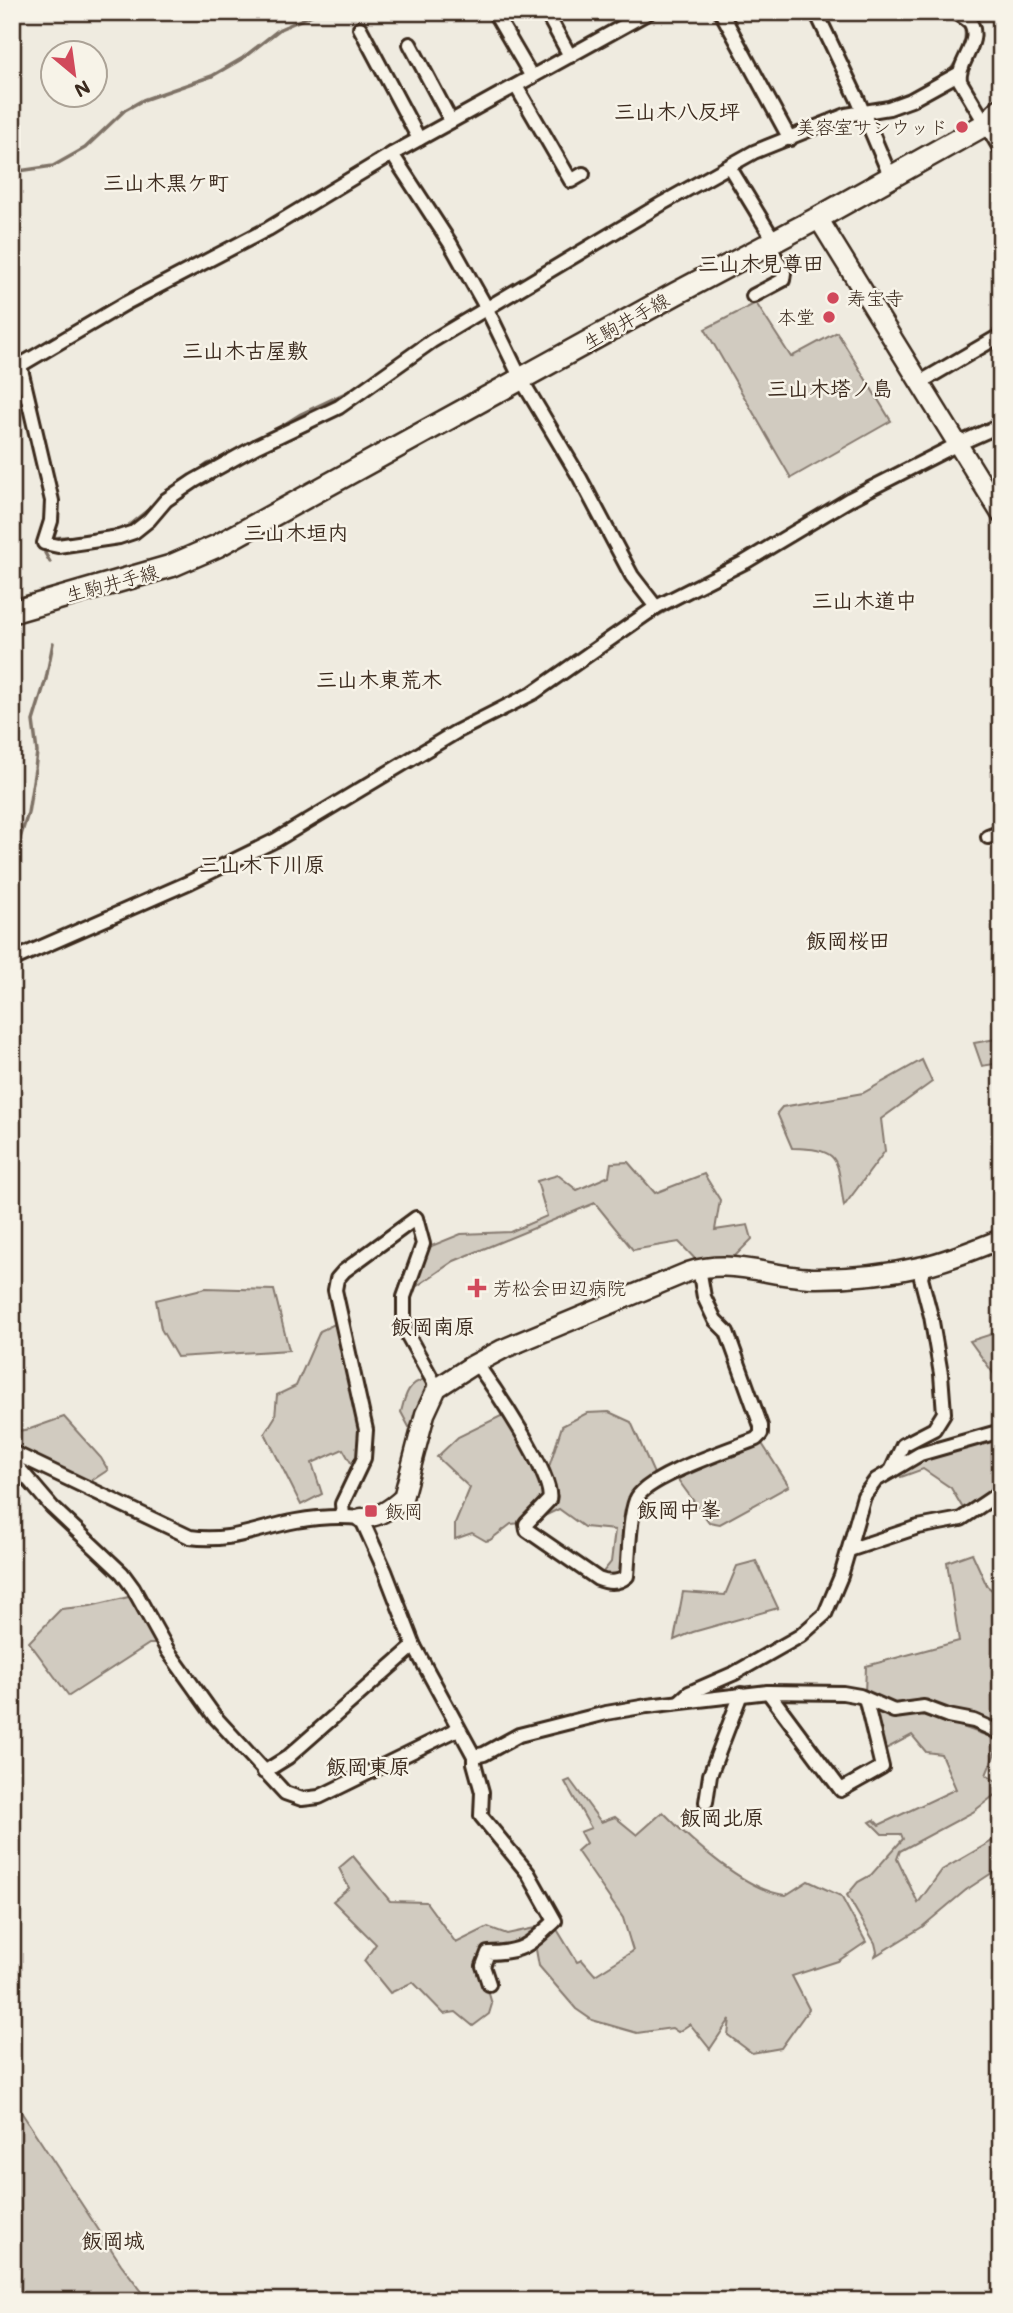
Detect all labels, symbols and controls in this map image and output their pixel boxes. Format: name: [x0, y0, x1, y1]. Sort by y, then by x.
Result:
north arrow: [38, 38, 108, 108]
text: N: [70, 75, 95, 104]
district label: 三山木八反坪: [614, 97, 740, 124]
place label: 美容室サンウッド: [796, 114, 948, 139]
marker: 美容室サンウッド: [954, 119, 970, 135]
district label: 三山木黒ケ町: [103, 168, 229, 195]
district label: 三山木見尊田: [698, 249, 824, 276]
place label: 寿宝寺: [847, 285, 904, 310]
street label: 生駒井手線: [578, 287, 673, 355]
marker: 寿宝寺: [825, 290, 841, 306]
place label: 本堂: [777, 304, 815, 329]
marker: 本堂: [821, 309, 837, 325]
district label: 三山木古屋敷: [182, 336, 308, 363]
district label: 三山木塔ノ島: [767, 374, 893, 401]
district label: 三山木垣内: [244, 518, 349, 545]
street label: 生駒井手線: [63, 558, 161, 607]
district label: 三山木道中: [812, 586, 917, 613]
district label: 三山木東荒木: [316, 665, 442, 692]
district label: 三山木下川原: [199, 850, 325, 877]
district label: 飯岡桜田: [806, 926, 890, 953]
place label: 芳松会田辺病院: [493, 1275, 626, 1300]
marker: 芳松会田辺病院: [467, 1278, 487, 1298]
district label: 飯岡南原: [391, 1312, 475, 1339]
district label: 飯岡中峯: [637, 1495, 721, 1522]
place label: 飯岡: [385, 1498, 423, 1523]
marker: 飯岡: [363, 1503, 379, 1519]
district label: 飯岡東原: [326, 1752, 410, 1779]
district label: 飯岡北原: [680, 1803, 764, 1830]
district label: 飯岡城: [82, 2226, 145, 2253]

